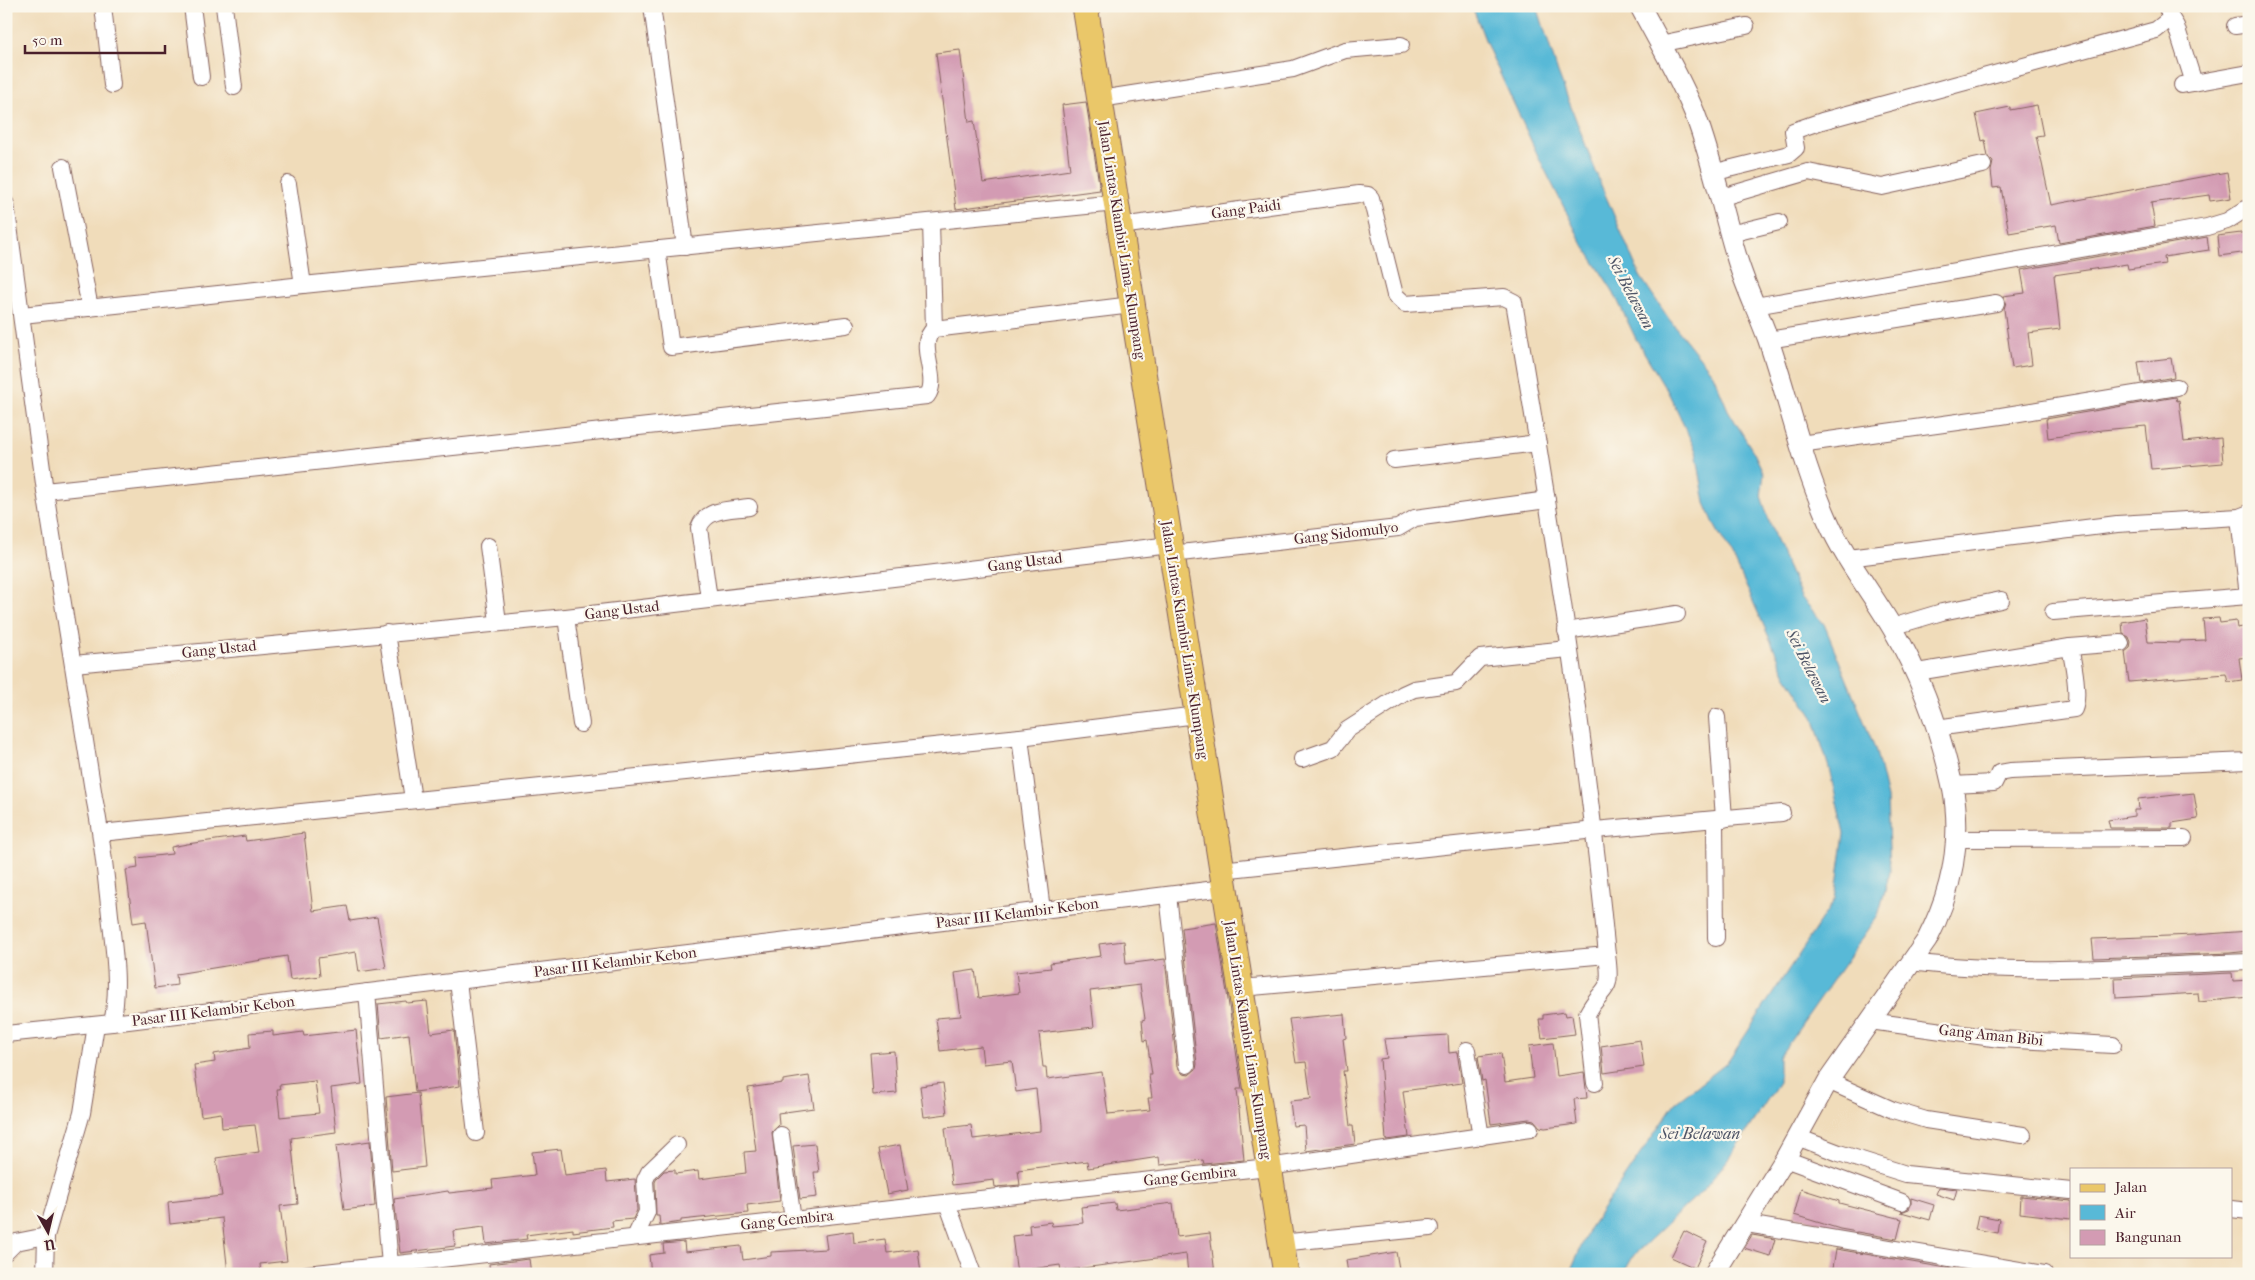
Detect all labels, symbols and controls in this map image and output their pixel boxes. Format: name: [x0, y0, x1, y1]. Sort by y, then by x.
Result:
scale bar: [25, 22, 165, 54]
text: 50 m: [32, 31, 63, 49]
street label: Jalan Lintas Klambir Lima–Klumpang: [1094, 118, 1150, 362]
street label: Gang Paidi: [1210, 195, 1283, 223]
water label: Sei Belawan: [1603, 251, 1658, 332]
street label: Jalan Lintas Klambir Lima–Klumpang: [1157, 518, 1213, 762]
street label: Gang Sidomulyo: [1293, 518, 1400, 548]
street label: Gang Ustad: [987, 548, 1064, 576]
street label: Gang Ustad: [584, 596, 661, 624]
water label: Sei Belawan: [1782, 625, 1836, 706]
street label: Gang Ustad: [181, 636, 258, 662]
street label: Pasar III Kelambir Kebon: [934, 894, 1100, 932]
street label: Jalan Lintas Klambir Lima–Klumpang: [1220, 918, 1276, 1162]
street label: Pasar III Kelambir Kebon: [532, 943, 698, 981]
street label: Pasar III Kelambir Kebon: [130, 992, 296, 1030]
street label: Gang Aman Bibi: [1938, 1021, 2045, 1049]
water label: Sei Belawan: [1659, 1124, 1740, 1143]
street label: Gang Gembira: [1143, 1162, 1238, 1190]
legend: [2070, 1168, 2232, 1258]
text: Jalan: [2114, 1178, 2147, 1196]
text: Air: [2114, 1204, 2136, 1222]
street label: Gang Gembira: [740, 1206, 835, 1234]
north arrow: [22, 1208, 72, 1258]
text: Bangunan: [2115, 1228, 2182, 1246]
text: U: [43, 1235, 57, 1254]

